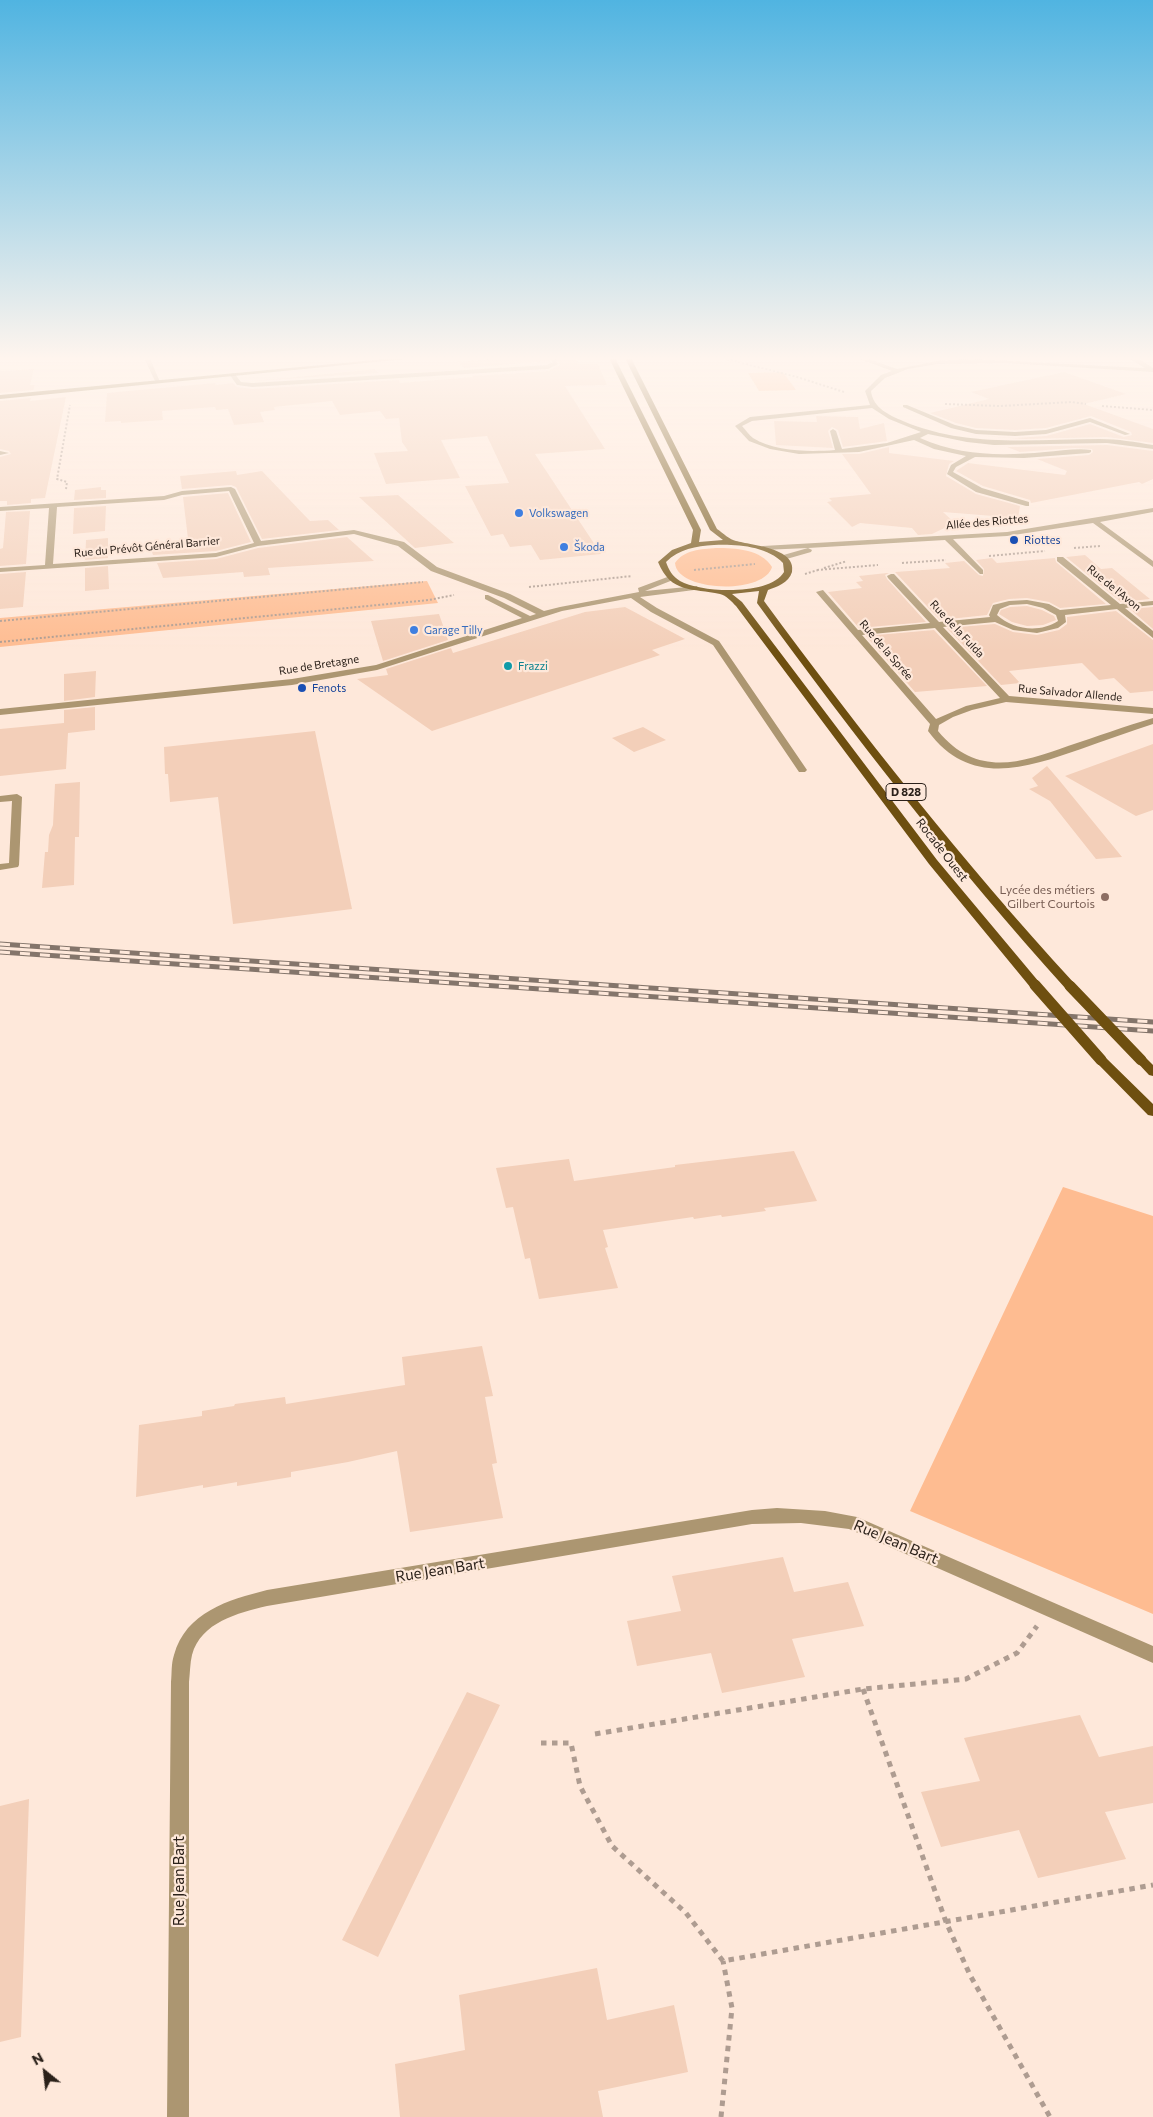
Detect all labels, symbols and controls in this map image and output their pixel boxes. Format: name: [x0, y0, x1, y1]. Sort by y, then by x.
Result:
place label: Volkswagen: [529, 506, 588, 520]
marker: Volkswagen: [513, 507, 525, 519]
street label: Allée des Riottes: [945, 512, 1029, 532]
place label: Riottes: [1024, 533, 1060, 547]
street label: Rue du Prévôt Général Barrier: [73, 534, 221, 560]
marker: Riottes: [1008, 534, 1020, 546]
place label: Škoda: [574, 540, 605, 554]
marker: Škoda: [558, 541, 570, 553]
street label: Rue de l'Avon: [1084, 562, 1144, 614]
street label: Rue de la Fulda: [927, 598, 987, 660]
street label: Rue de la Sprée: [856, 617, 916, 683]
place label: Garage Tilly: [424, 623, 483, 637]
marker: Garage Tilly: [408, 624, 420, 636]
street label: Rue de Bretagne: [278, 652, 360, 678]
place label: Frazzi: [518, 659, 548, 673]
marker: Frazzi: [502, 660, 514, 672]
place label: Fenots: [312, 681, 346, 695]
marker: Fenots: [296, 682, 308, 694]
street label: Rue Salvador Allende: [1017, 682, 1123, 704]
road number: D 828: [886, 784, 926, 800]
street label: Rocade Ouest: [913, 816, 971, 884]
place label: Lycée des métiers Gilbert Courtois: [999, 883, 1095, 911]
marker: Lycée des métiers Gilbert Courtois: [1099, 891, 1111, 903]
street label: Rue Jean Bart: [851, 1516, 941, 1568]
street label: Rue Jean Bart: [394, 1554, 486, 1586]
street label: Rue Jean Bart: [170, 1836, 188, 1926]
north arrow: [20, 2047, 70, 2097]
text: N: [29, 2048, 46, 2068]

